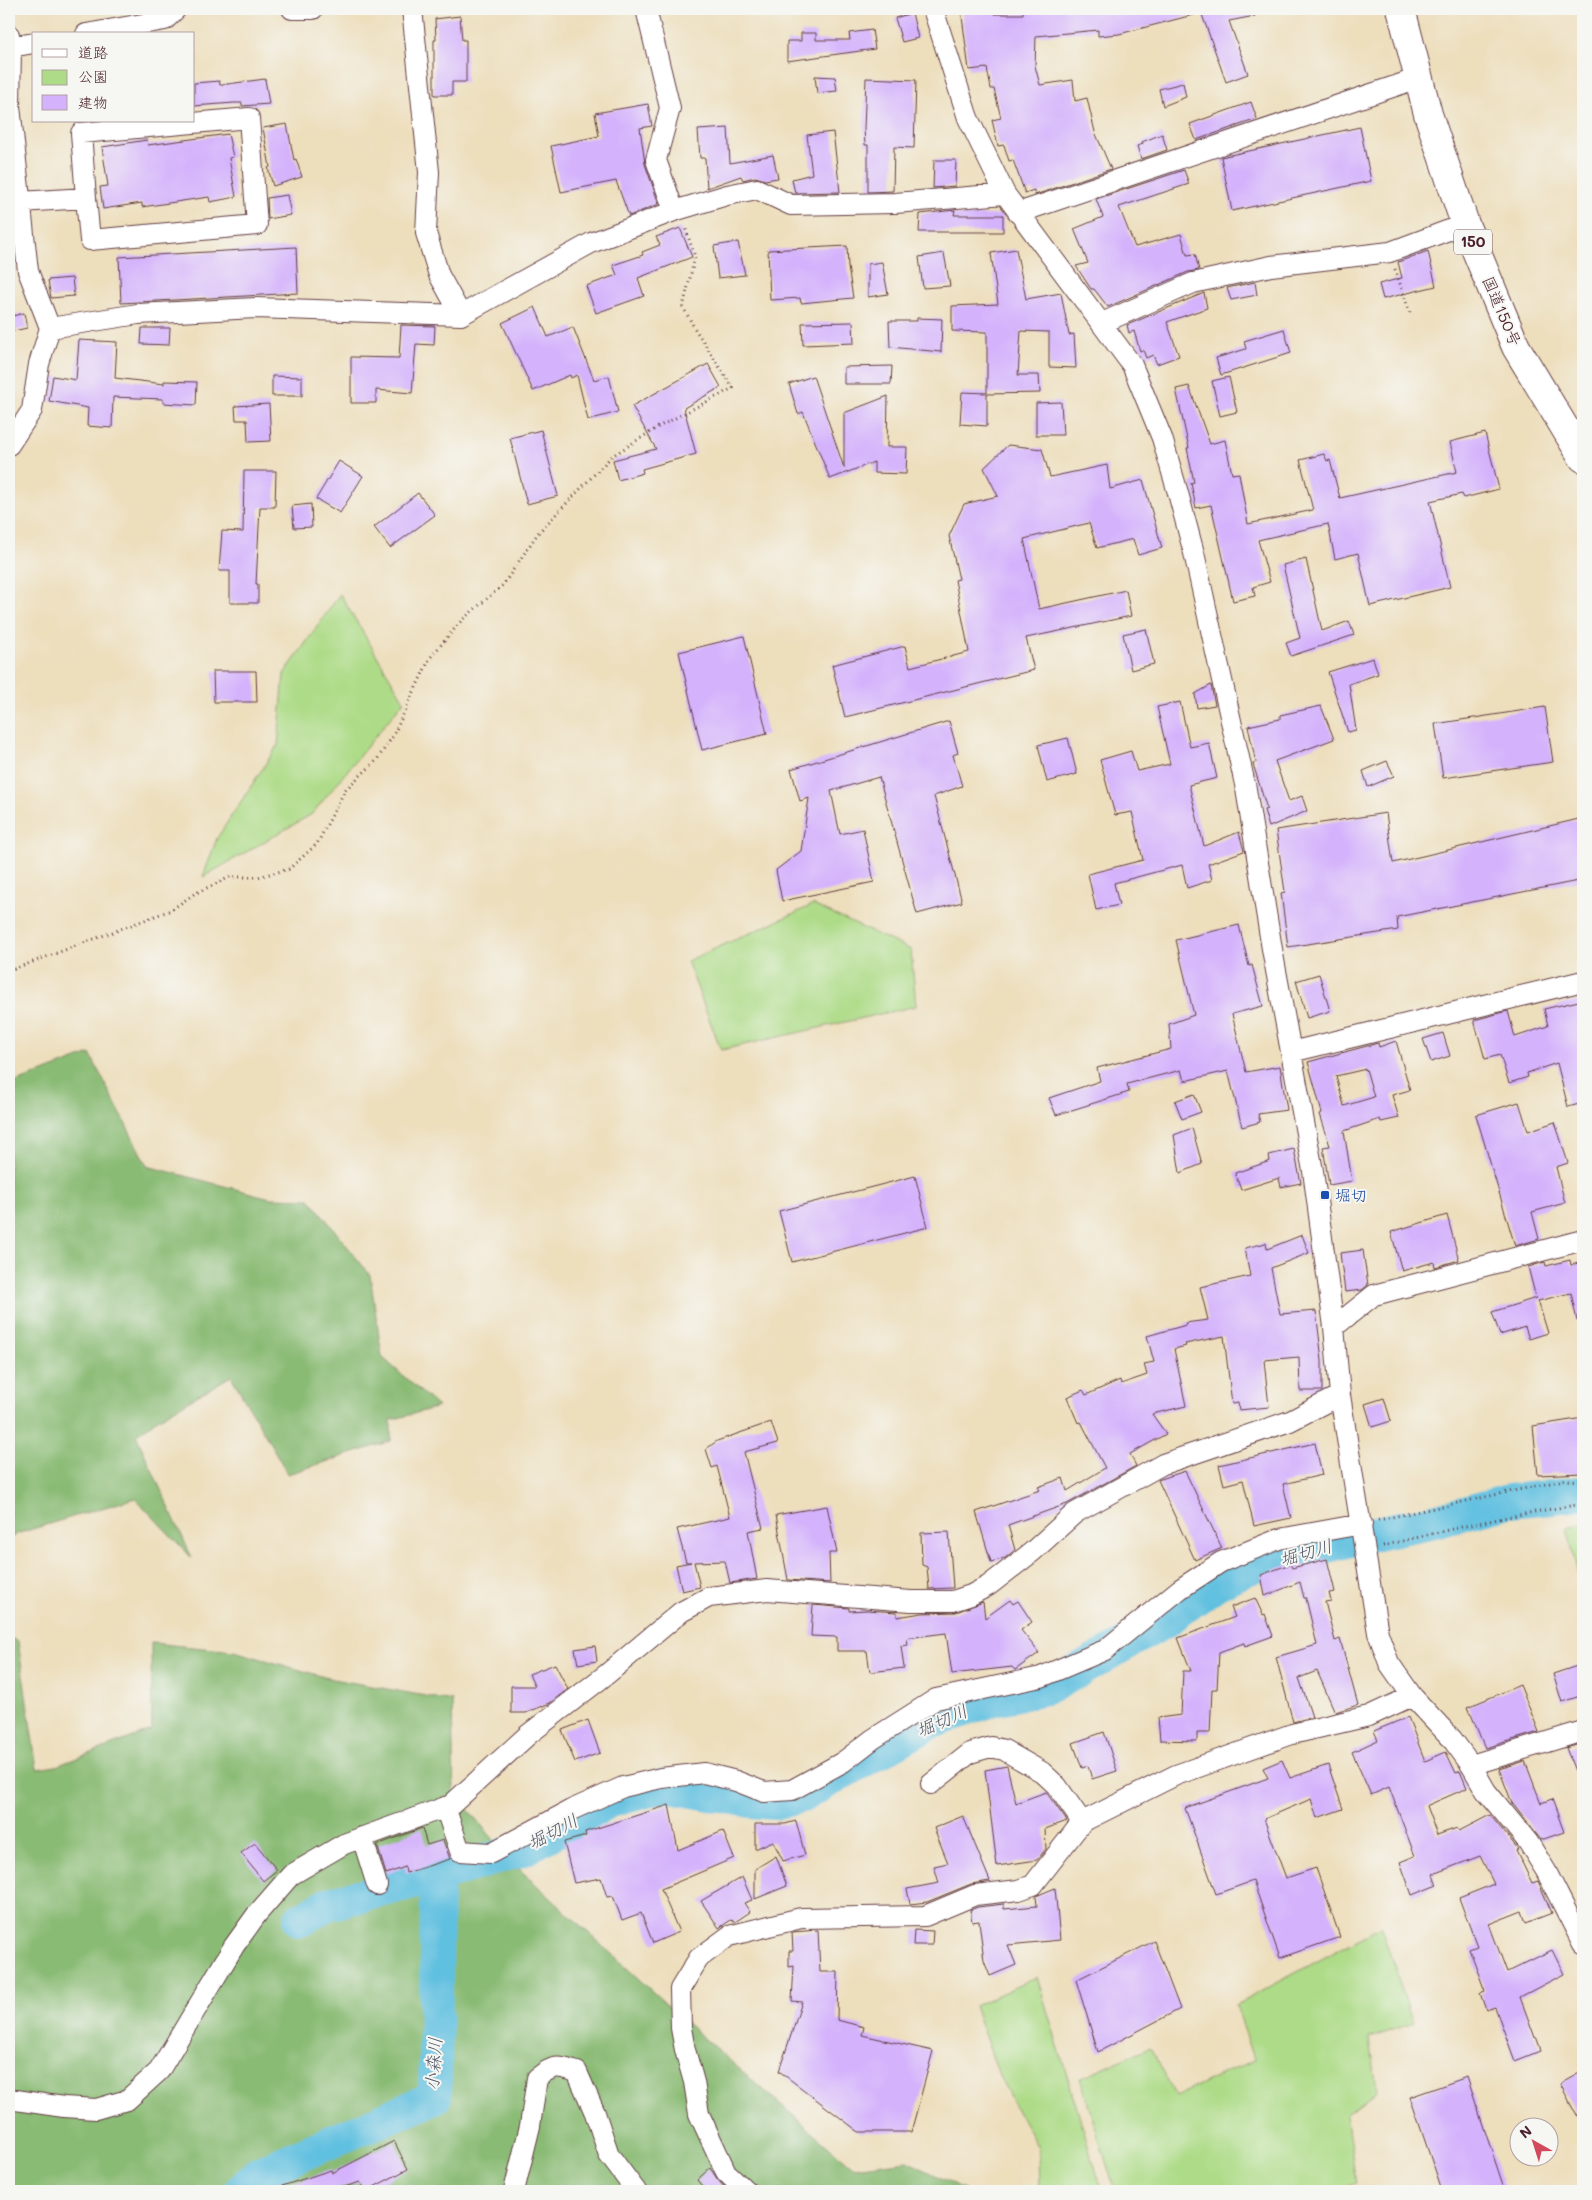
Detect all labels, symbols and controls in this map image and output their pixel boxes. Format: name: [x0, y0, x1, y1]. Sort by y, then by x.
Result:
legend: [32, 32, 195, 122]
text: 道路: [78, 42, 108, 62]
text: 公園: [78, 66, 108, 86]
text: 建物: [78, 92, 108, 112]
road number: 150: [1454, 230, 1492, 254]
street label: 国道150号: [1478, 272, 1527, 349]
place label: 堀切: [1335, 1184, 1367, 1205]
marker: 堀切: [1319, 1189, 1331, 1201]
water label: 堀切川: [1276, 1533, 1335, 1571]
water label: 堀切川: [912, 1698, 971, 1742]
water label: 堀切川: [523, 1808, 582, 1854]
water label: 小森川: [419, 2036, 447, 2092]
north arrow: [1510, 2118, 1560, 2168]
text: N: [1515, 2121, 1536, 2142]

